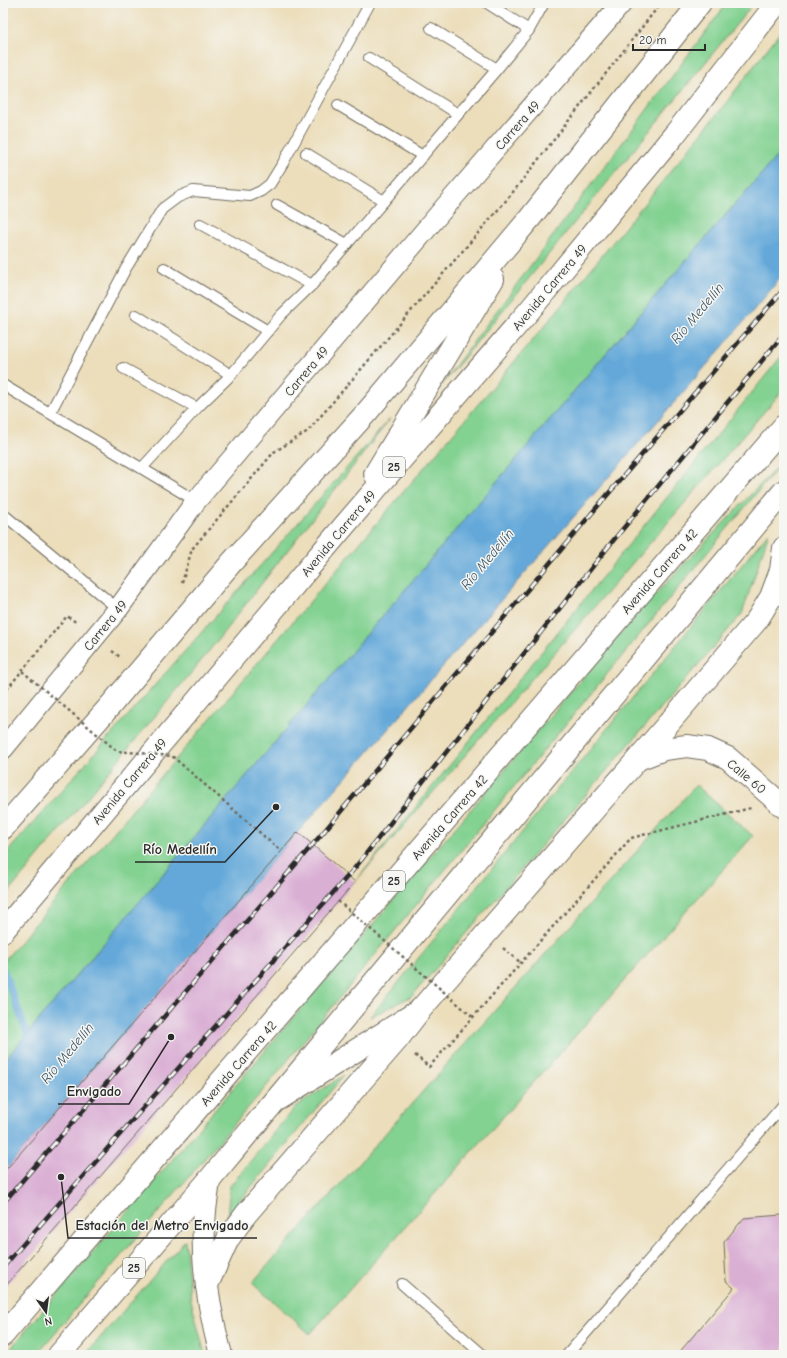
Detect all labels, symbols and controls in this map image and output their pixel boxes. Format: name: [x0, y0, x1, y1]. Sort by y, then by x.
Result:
scale bar: [633, 26, 705, 52]
text: 20 m: [639, 33, 667, 47]
street label: Carrera 49: [492, 98, 543, 153]
street label: Avenida Carrera 49: [509, 241, 590, 333]
water label: Río Medellín: [667, 279, 728, 347]
street label: Carrera 49: [281, 343, 332, 399]
road number: 25: [383, 457, 405, 477]
street label: Avenida Carrera 49: [298, 487, 379, 579]
water label: Río Medellín: [457, 525, 518, 593]
street label: Avenida Carrera 42: [618, 526, 700, 617]
street label: Carrera 49: [81, 597, 130, 654]
street label: Avenida Carrera 49: [89, 735, 170, 827]
street label: Calle 60: [724, 756, 769, 797]
street label: Avenida Carrera 42: [408, 772, 490, 863]
callout: Río Medellín: [135, 836, 225, 862]
text: Río Medellín: [143, 841, 217, 858]
road number: 25: [383, 871, 405, 891]
street label: Avenida Carrera 42: [197, 1018, 279, 1109]
water label: Río Medellín: [37, 1019, 98, 1087]
callout: Envigado: [58, 1078, 129, 1104]
text: Envigado: [67, 1083, 121, 1100]
callout: Estación del Metro Envigado: [68, 1212, 257, 1238]
text: Estación del Metro Envigado: [76, 1217, 248, 1234]
road number: 25: [123, 1258, 145, 1278]
north arrow: [26, 1292, 66, 1332]
text: N: [43, 1314, 53, 1328]

